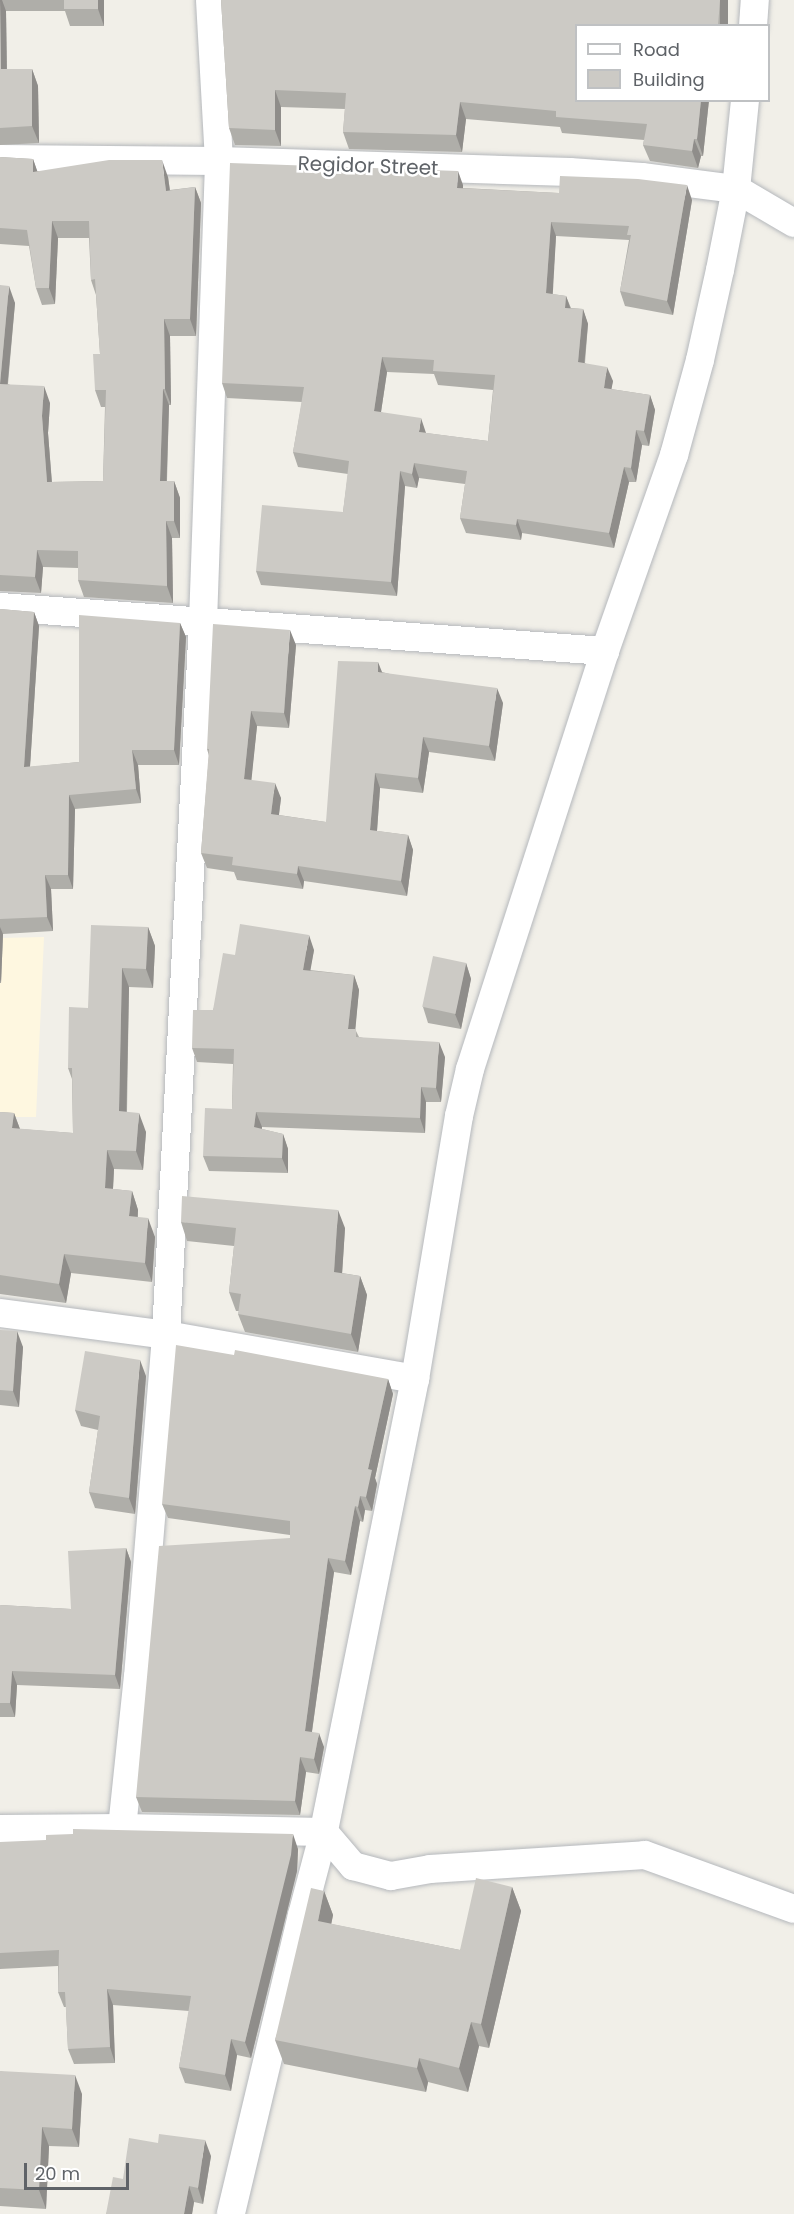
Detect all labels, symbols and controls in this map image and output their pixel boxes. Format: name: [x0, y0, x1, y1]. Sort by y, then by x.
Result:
legend: [575, 24, 770, 102]
text: Road: [633, 37, 680, 62]
text: Building: [633, 67, 705, 92]
street label: Regidor Street: [297, 152, 439, 180]
scale bar: [27, 2151, 132, 2189]
text: 20 m: [35, 2161, 80, 2186]

